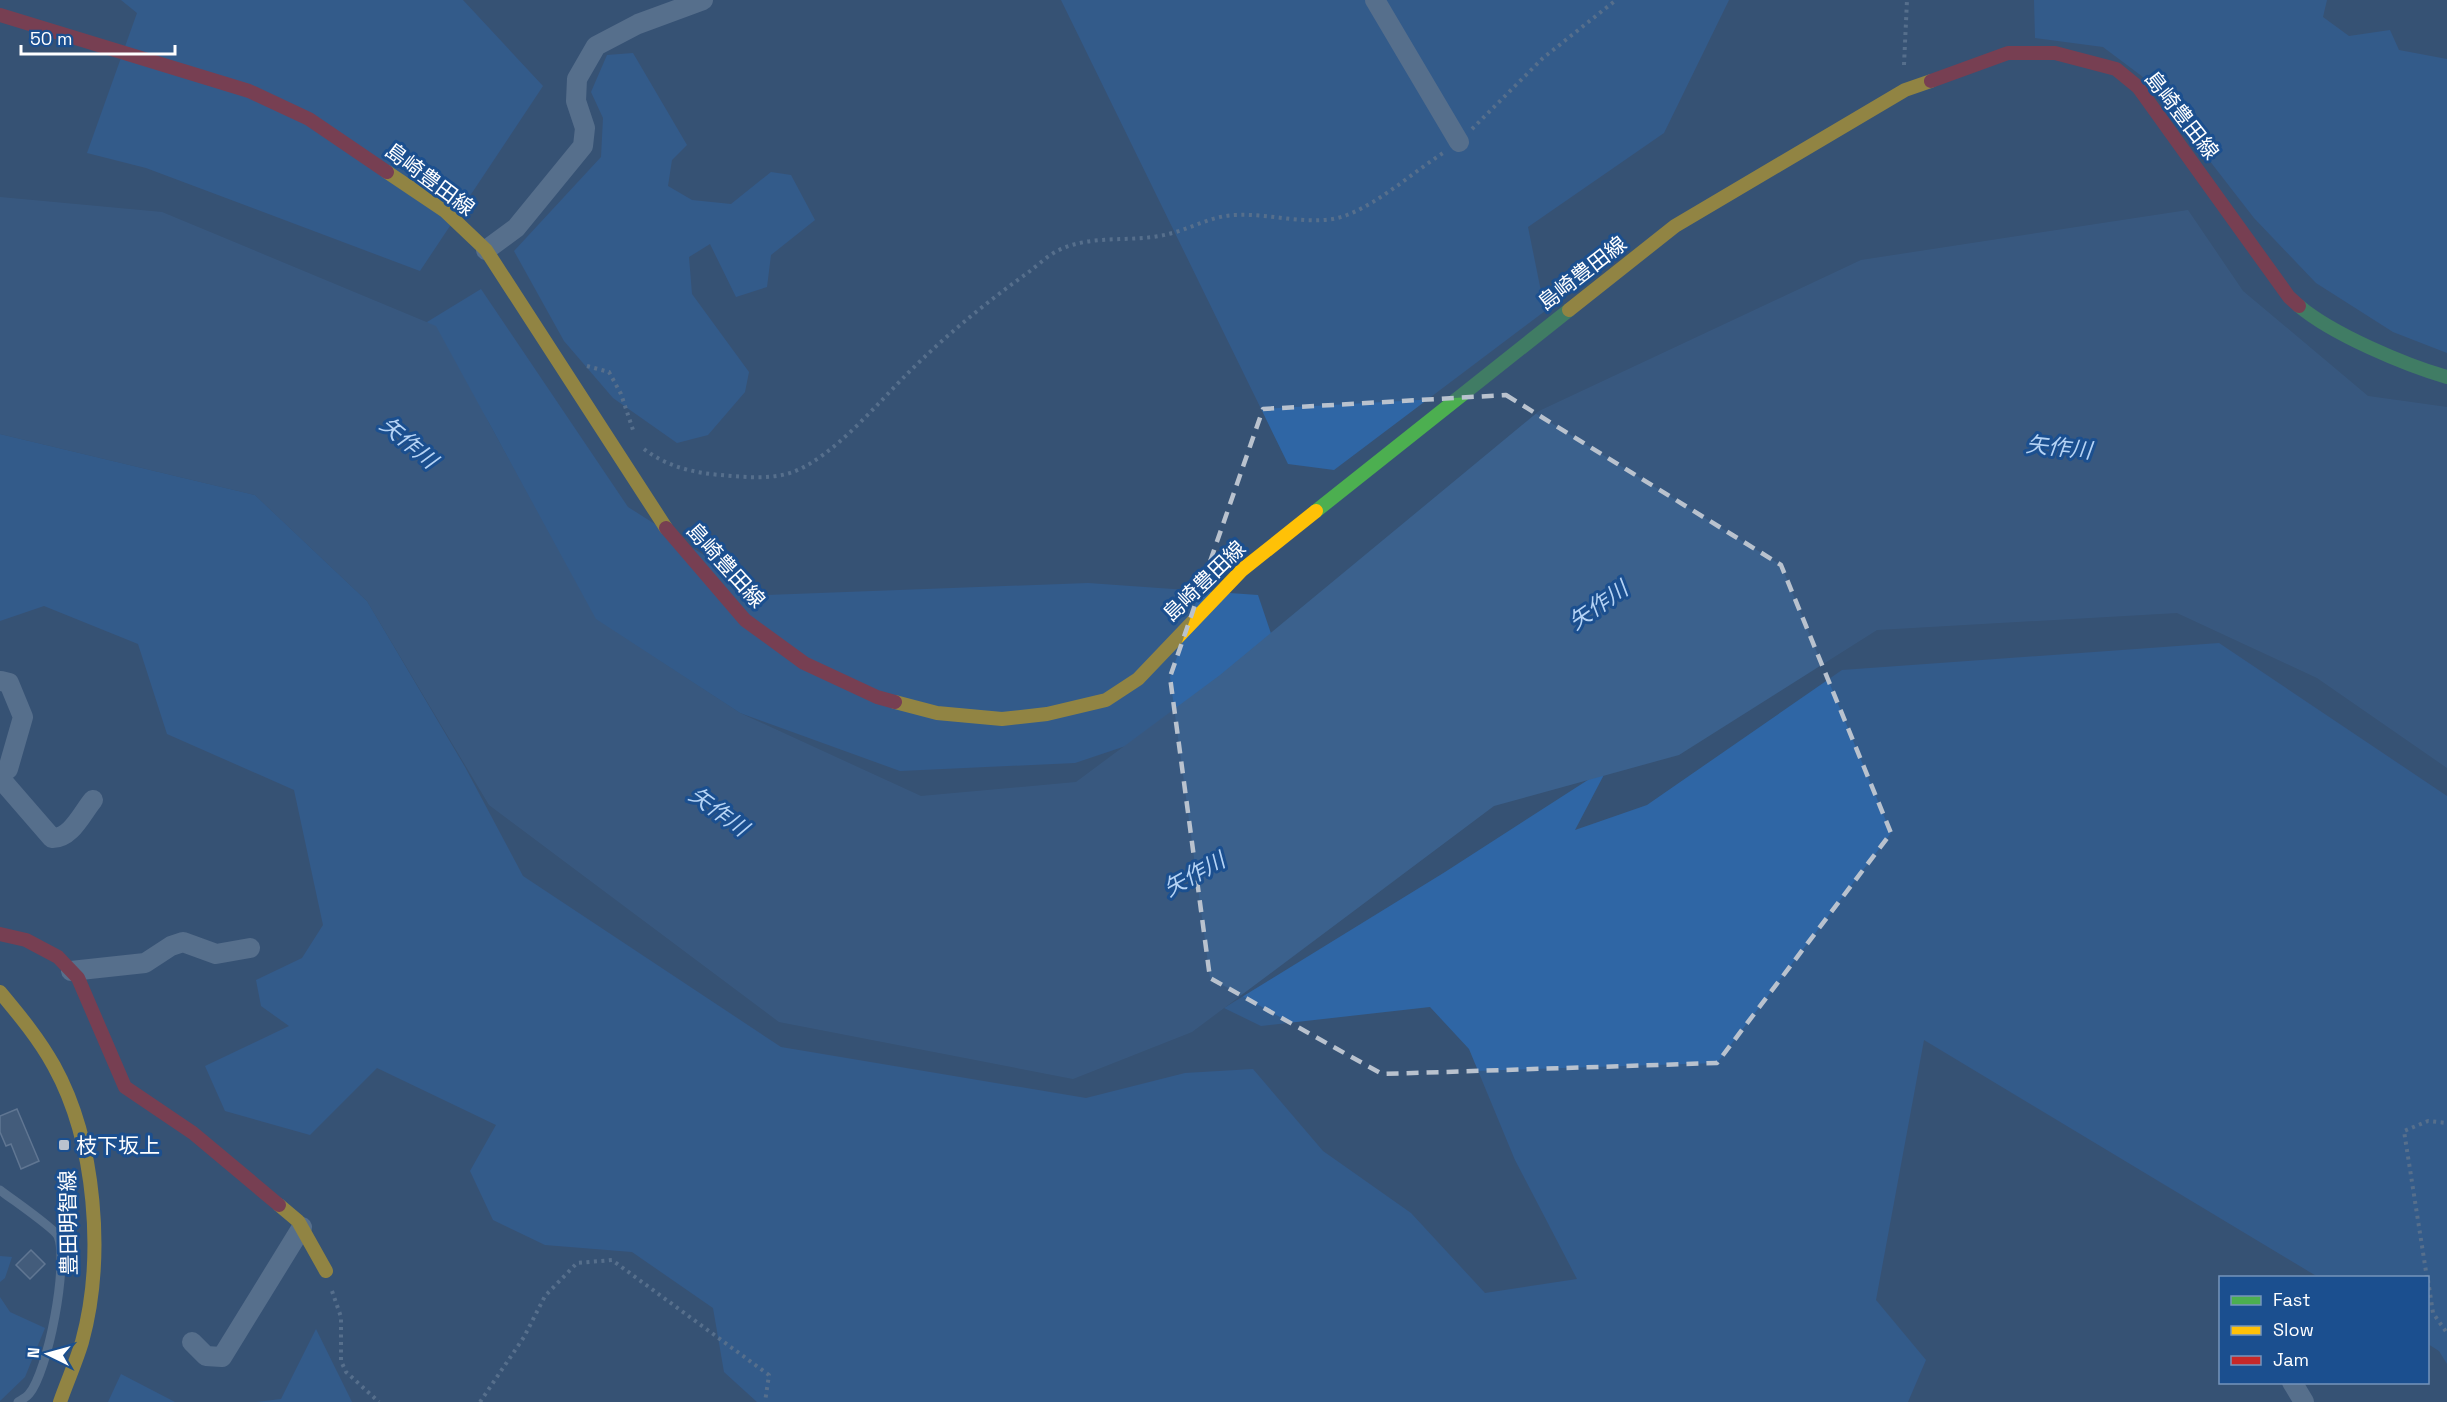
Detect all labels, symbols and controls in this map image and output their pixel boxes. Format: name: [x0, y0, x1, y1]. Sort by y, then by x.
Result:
scale bar: [21, 18, 176, 56]
text: 50 m: [30, 27, 72, 50]
street label: 島崎豊田線: [2139, 65, 2225, 165]
street label: 島崎豊田線: [380, 137, 480, 221]
street label: 島崎豊田線: [1532, 230, 1632, 316]
water label: 矢作川: [375, 410, 445, 475]
water label: 矢作川: [2025, 430, 2095, 465]
street label: 島崎豊田線: [681, 517, 771, 613]
street label: 島崎豊田線: [1157, 535, 1251, 627]
water label: 矢作川: [1563, 573, 1635, 635]
water label: 矢作川: [684, 780, 756, 843]
water label: 矢作川: [1158, 845, 1231, 902]
place label: 枝下坂上: [76, 1132, 160, 1159]
marker: 枝下坂上: [57, 1138, 71, 1152]
street label: 豊田明智線: [54, 1170, 82, 1276]
legend: [2219, 1276, 2429, 1384]
text: Fast: [2273, 1288, 2310, 1311]
text: Slow: [2273, 1318, 2314, 1341]
north arrow: [18, 1324, 78, 1384]
text: N: [23, 1346, 44, 1359]
text: Jam: [2273, 1348, 2309, 1371]

